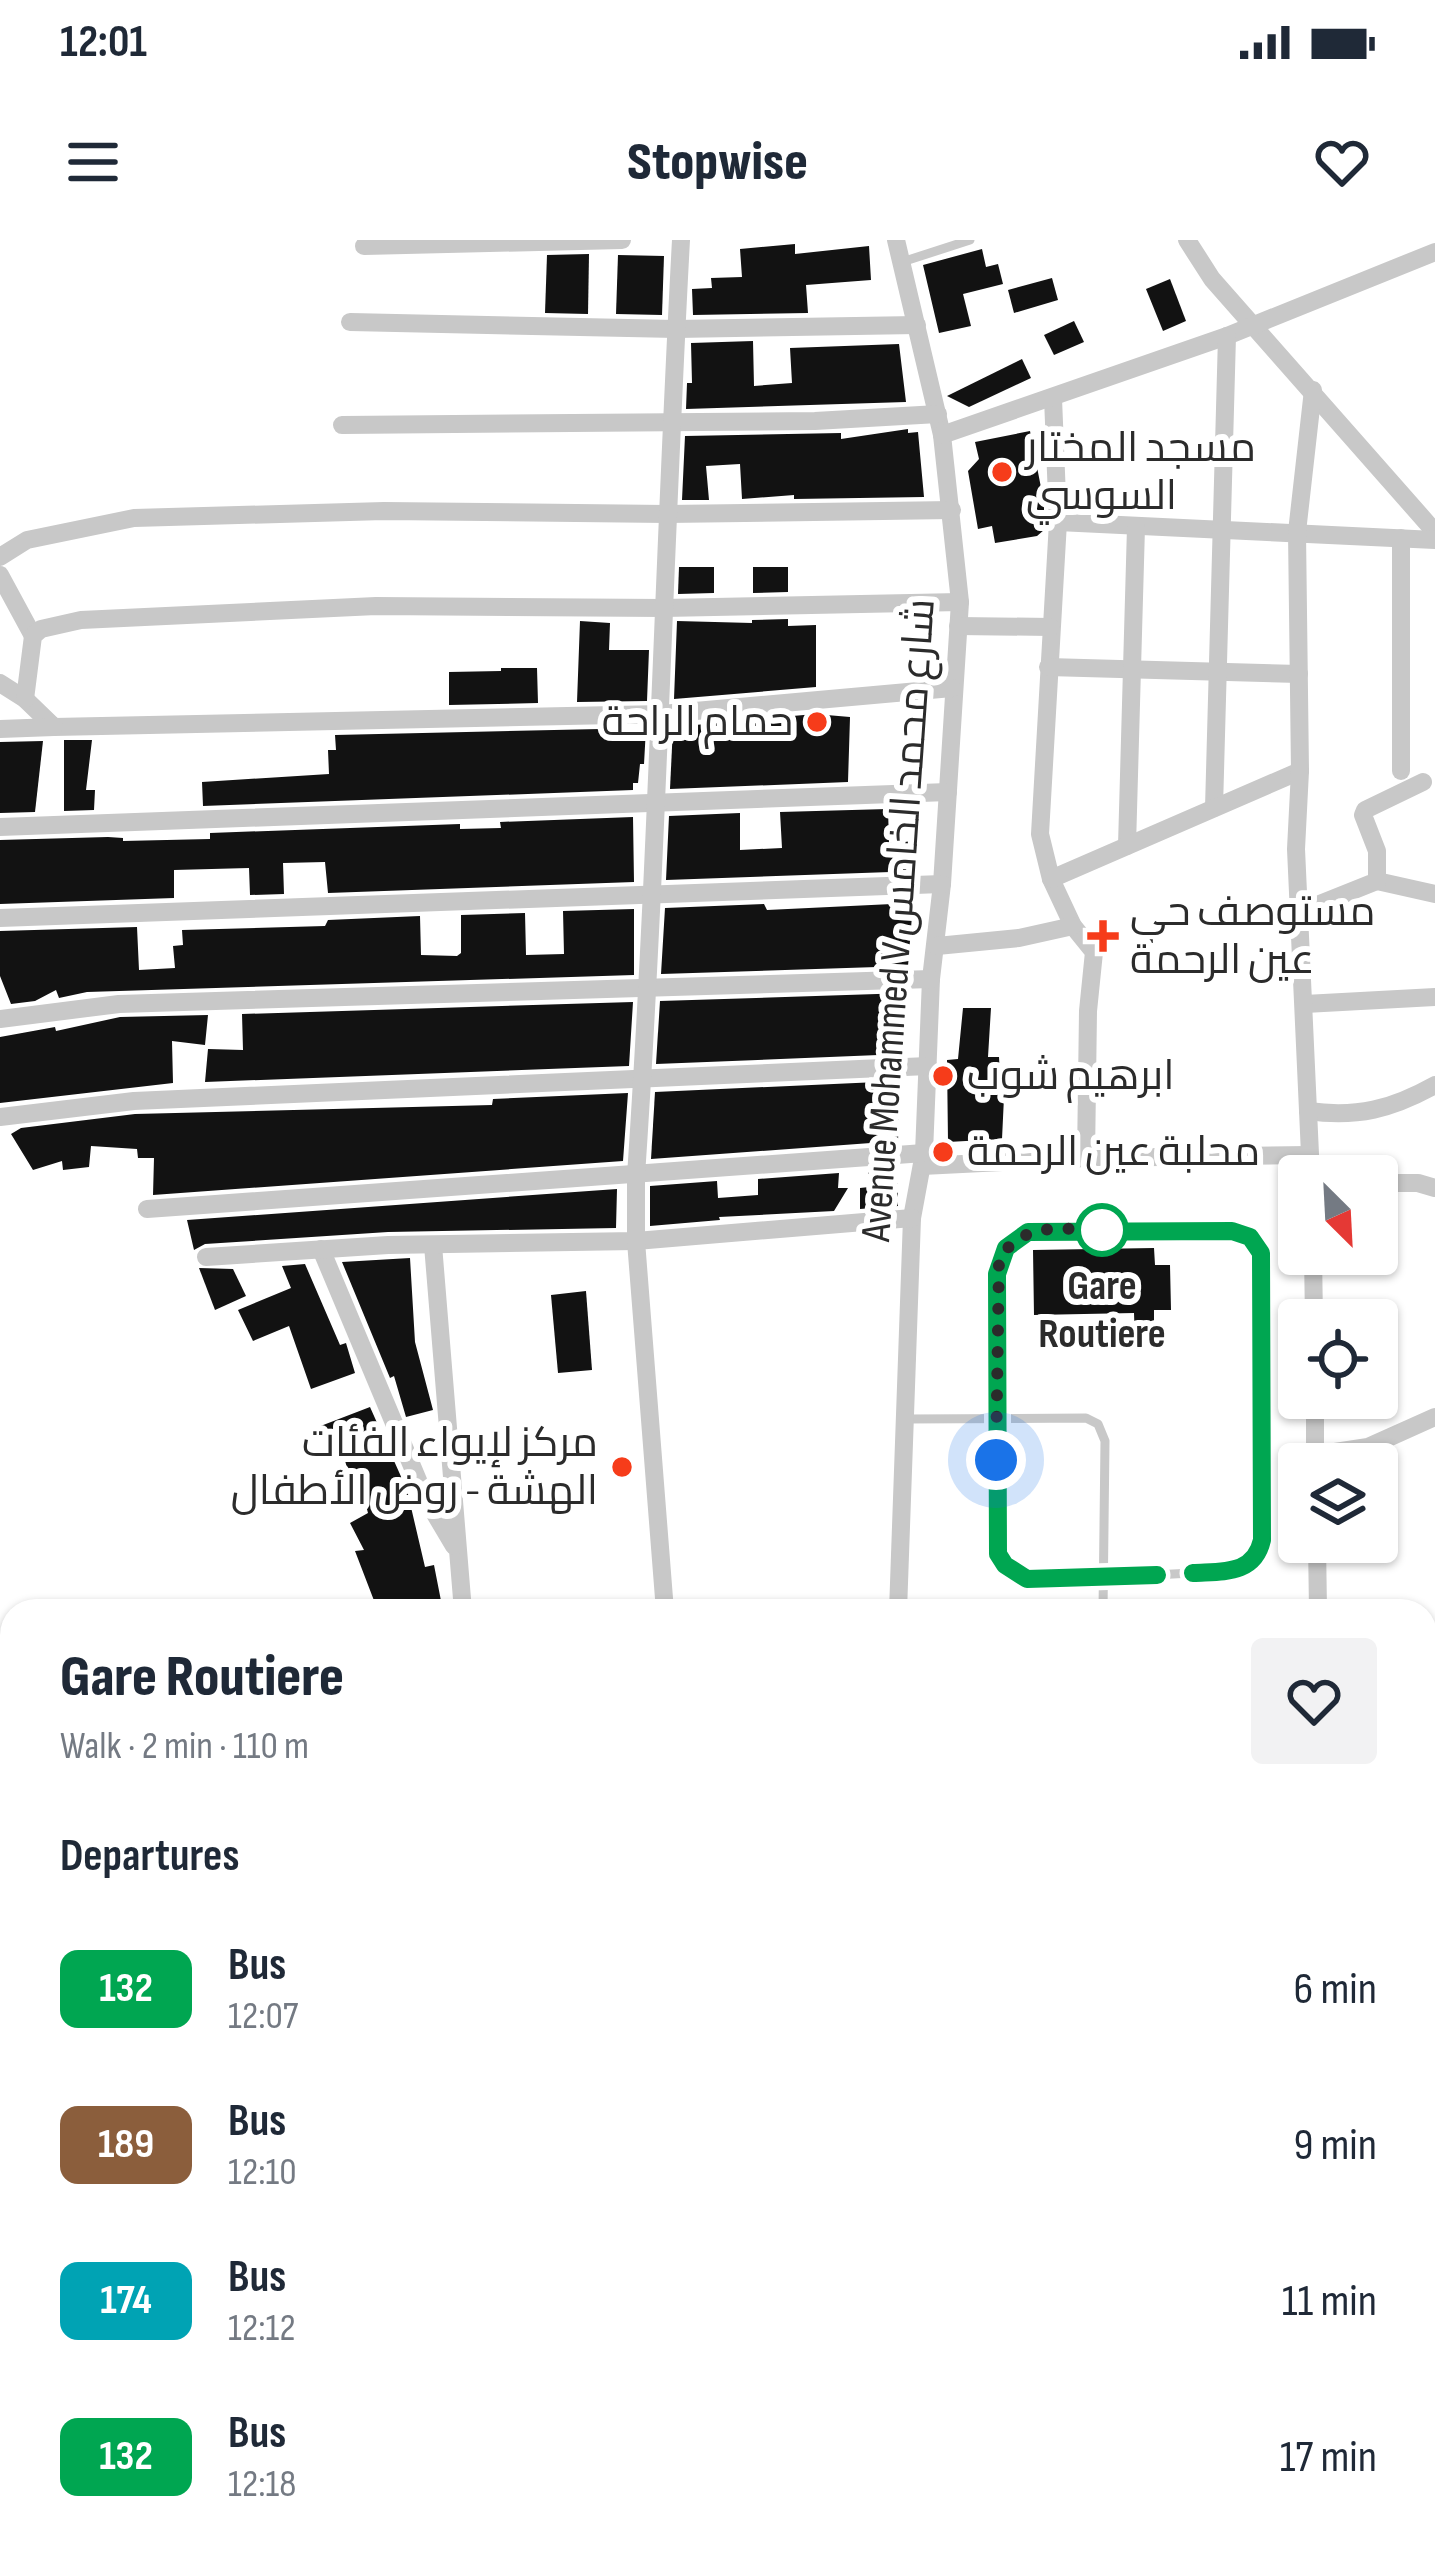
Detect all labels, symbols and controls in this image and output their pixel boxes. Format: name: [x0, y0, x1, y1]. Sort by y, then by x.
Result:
text: 12:01: [60, 15, 147, 70]
icon: menu: [60, 129, 126, 195]
icon: heart: [1309, 129, 1375, 195]
text: Stopwise: [627, 130, 808, 195]
place label: مسجد المختار السوسي: [1024, 423, 1256, 525]
marker: مسجد المختار السوسي: [989, 459, 1015, 485]
street label: Avenue Mohammed V شارع محمد الخامس: [851, 597, 947, 1244]
place label: حمام الراحة: [602, 697, 793, 749]
marker: حمام الراحة: [804, 709, 830, 735]
place label: مستوصف حي عين الرحمة: [1130, 887, 1376, 986]
marker: مستوصف حي عين الرحمة: [1087, 920, 1119, 952]
place label: ابرهيم شوب: [967, 1051, 1174, 1103]
marker: ابرهيم شوب: [930, 1063, 956, 1089]
place label: محلبة عين الرحمة: [967, 1127, 1260, 1178]
marker: محلبة عين الرحمة: [930, 1139, 956, 1165]
north arrow: [1278, 1155, 1398, 1275]
map controls: [1278, 1155, 1398, 1563]
marker: Gare Routiere: [1077, 1205, 1127, 1255]
place label: Gare Routiere: [1038, 1261, 1166, 1360]
button: locate: [1278, 1299, 1398, 1419]
place label: مركز لإيواء الفئات الهشة - روض الأطفال: [231, 1418, 598, 1517]
your location: [966, 1430, 1026, 1490]
button: layers: [1278, 1443, 1398, 1563]
marker: مركز لإيواء الفئات الهشة - روض الأطفال: [609, 1454, 635, 1480]
button: heart: [1251, 1638, 1377, 1764]
text: Gare Routiere: [60, 1644, 344, 1712]
text: Walk · 2 min · 110 m: [60, 1723, 309, 1770]
text: Departures: [60, 1829, 239, 1884]
text: Bus: [228, 1938, 286, 1993]
text: 6 min: [1294, 1962, 1377, 2017]
text: 132: [99, 1963, 153, 2014]
text: 12:07: [228, 1993, 298, 2040]
text: Bus: [228, 2094, 286, 2149]
text: 9 min: [1293, 2118, 1377, 2173]
text: 189: [98, 2119, 154, 2170]
text: 12:10: [228, 2149, 297, 2196]
text: Bus: [228, 2250, 286, 2305]
text: 11 min: [1282, 2274, 1377, 2329]
text: 174: [100, 2275, 152, 2326]
text: 12:12: [228, 2305, 296, 2352]
text: Bus: [228, 2406, 286, 2461]
text: 17 min: [1280, 2430, 1377, 2485]
text: 132: [99, 2431, 153, 2482]
text: 12:18: [228, 2461, 296, 2508]

